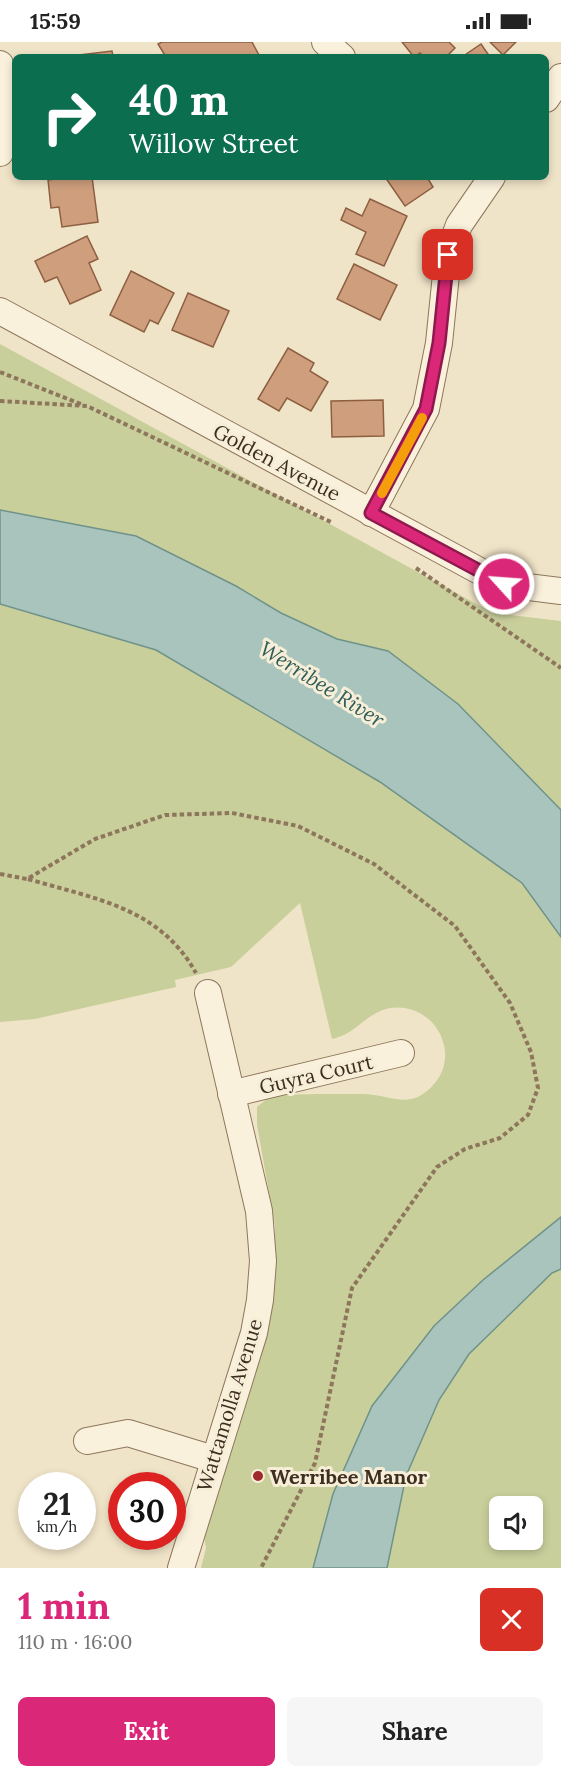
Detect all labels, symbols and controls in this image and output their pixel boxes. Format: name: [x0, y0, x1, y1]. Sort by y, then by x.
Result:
text: 15:59: [30, 7, 81, 35]
text: 40 m: [129, 73, 228, 127]
icon: right: [30, 78, 108, 156]
text: Willow Street: [129, 126, 298, 160]
pin: [422, 229, 473, 280]
icon: arrive: [431, 238, 464, 271]
street label: Golden Avenue: [209, 418, 345, 506]
position arrow: [472, 552, 536, 616]
water label: Werribee River: [254, 635, 390, 733]
street label: Guyra Court: [257, 1049, 376, 1099]
street label: Wattamolla Avenue: [191, 1316, 267, 1494]
place label: Werribee Manor: [270, 1464, 428, 1489]
marker: Werribee Manor: [251, 1469, 265, 1483]
speed limit sign: 30: [108, 1472, 186, 1550]
text: 21: [43, 1485, 71, 1523]
map controls: [489, 1496, 543, 1550]
button: sound: [489, 1496, 543, 1550]
text: km/h: [37, 1517, 77, 1536]
text: 1 min: [18, 1583, 110, 1629]
button: close: [480, 1588, 543, 1651]
text: 110 m · 16:00: [18, 1629, 132, 1654]
button: Exit: [18, 1697, 275, 1766]
button: Share: [287, 1697, 543, 1766]

